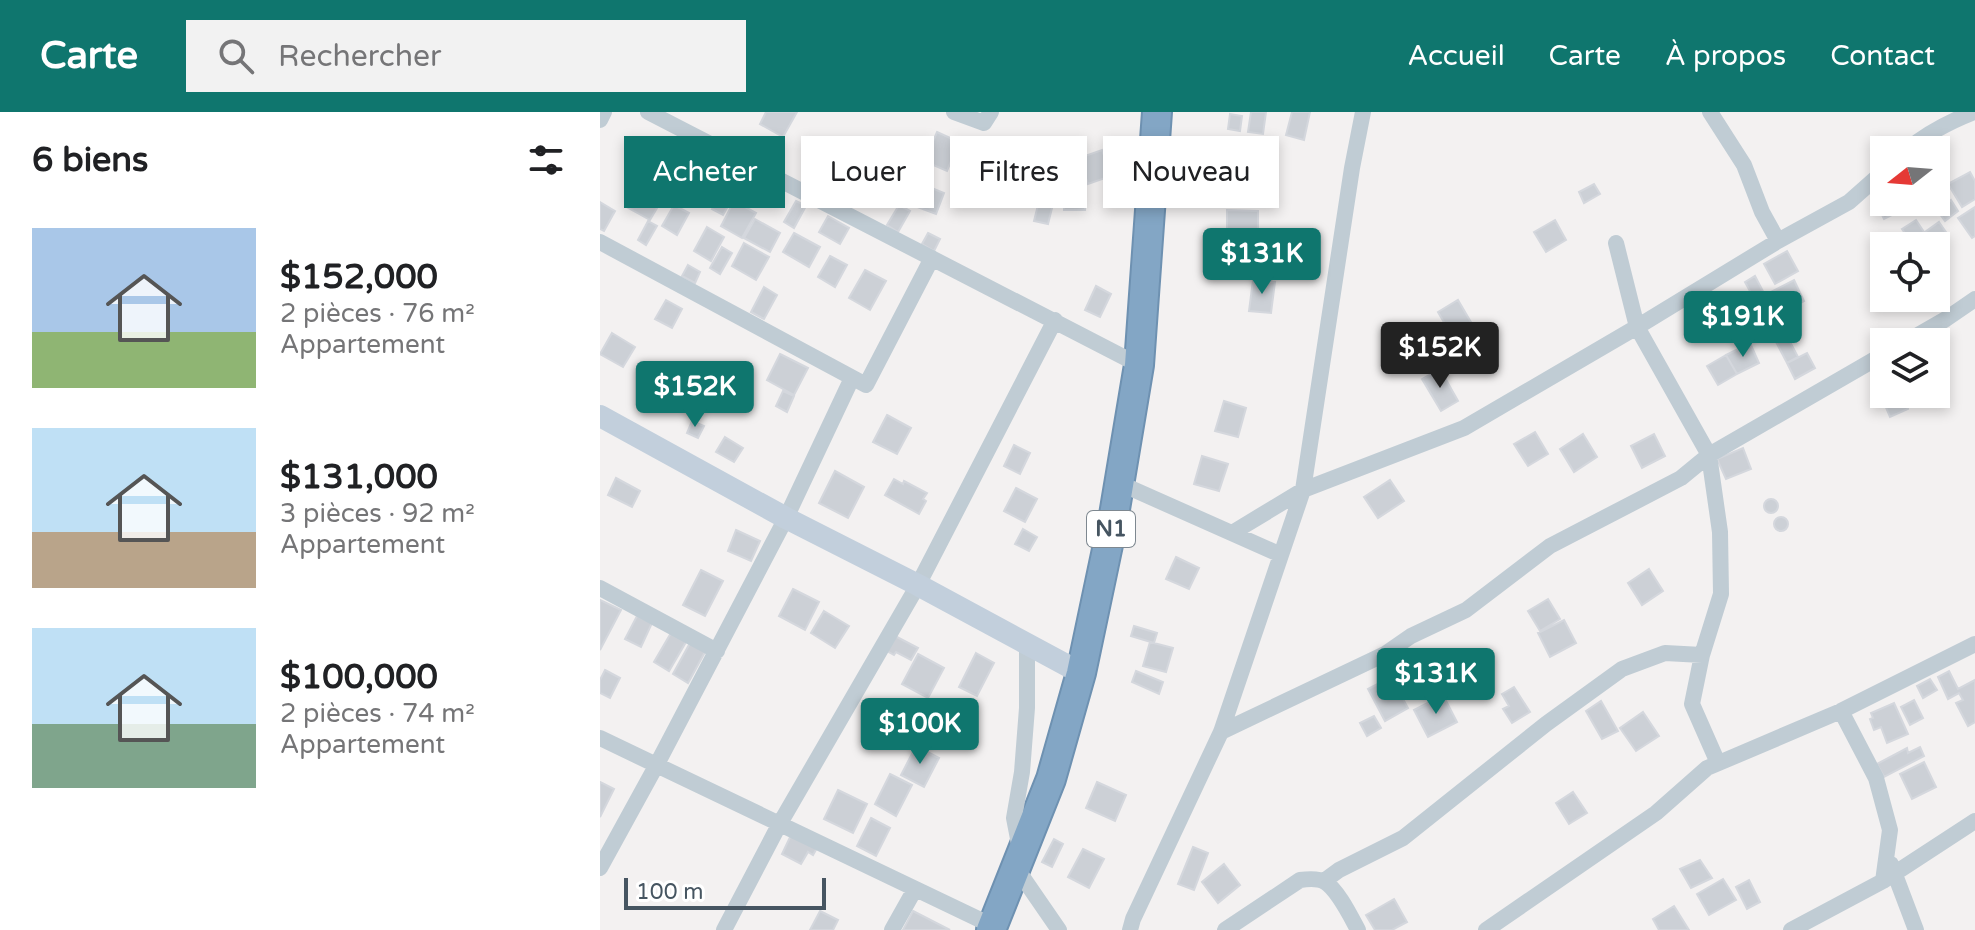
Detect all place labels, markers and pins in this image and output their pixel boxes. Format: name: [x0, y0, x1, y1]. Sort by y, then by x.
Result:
pin: $131K: [1206, 228, 1318, 296]
pin: $191K: [1687, 291, 1799, 359]
pin: $152K: [1384, 322, 1496, 390]
pin: $152K: [639, 361, 751, 429]
pin: $131K: [1380, 648, 1492, 716]
pin: $100K: [864, 698, 976, 766]

